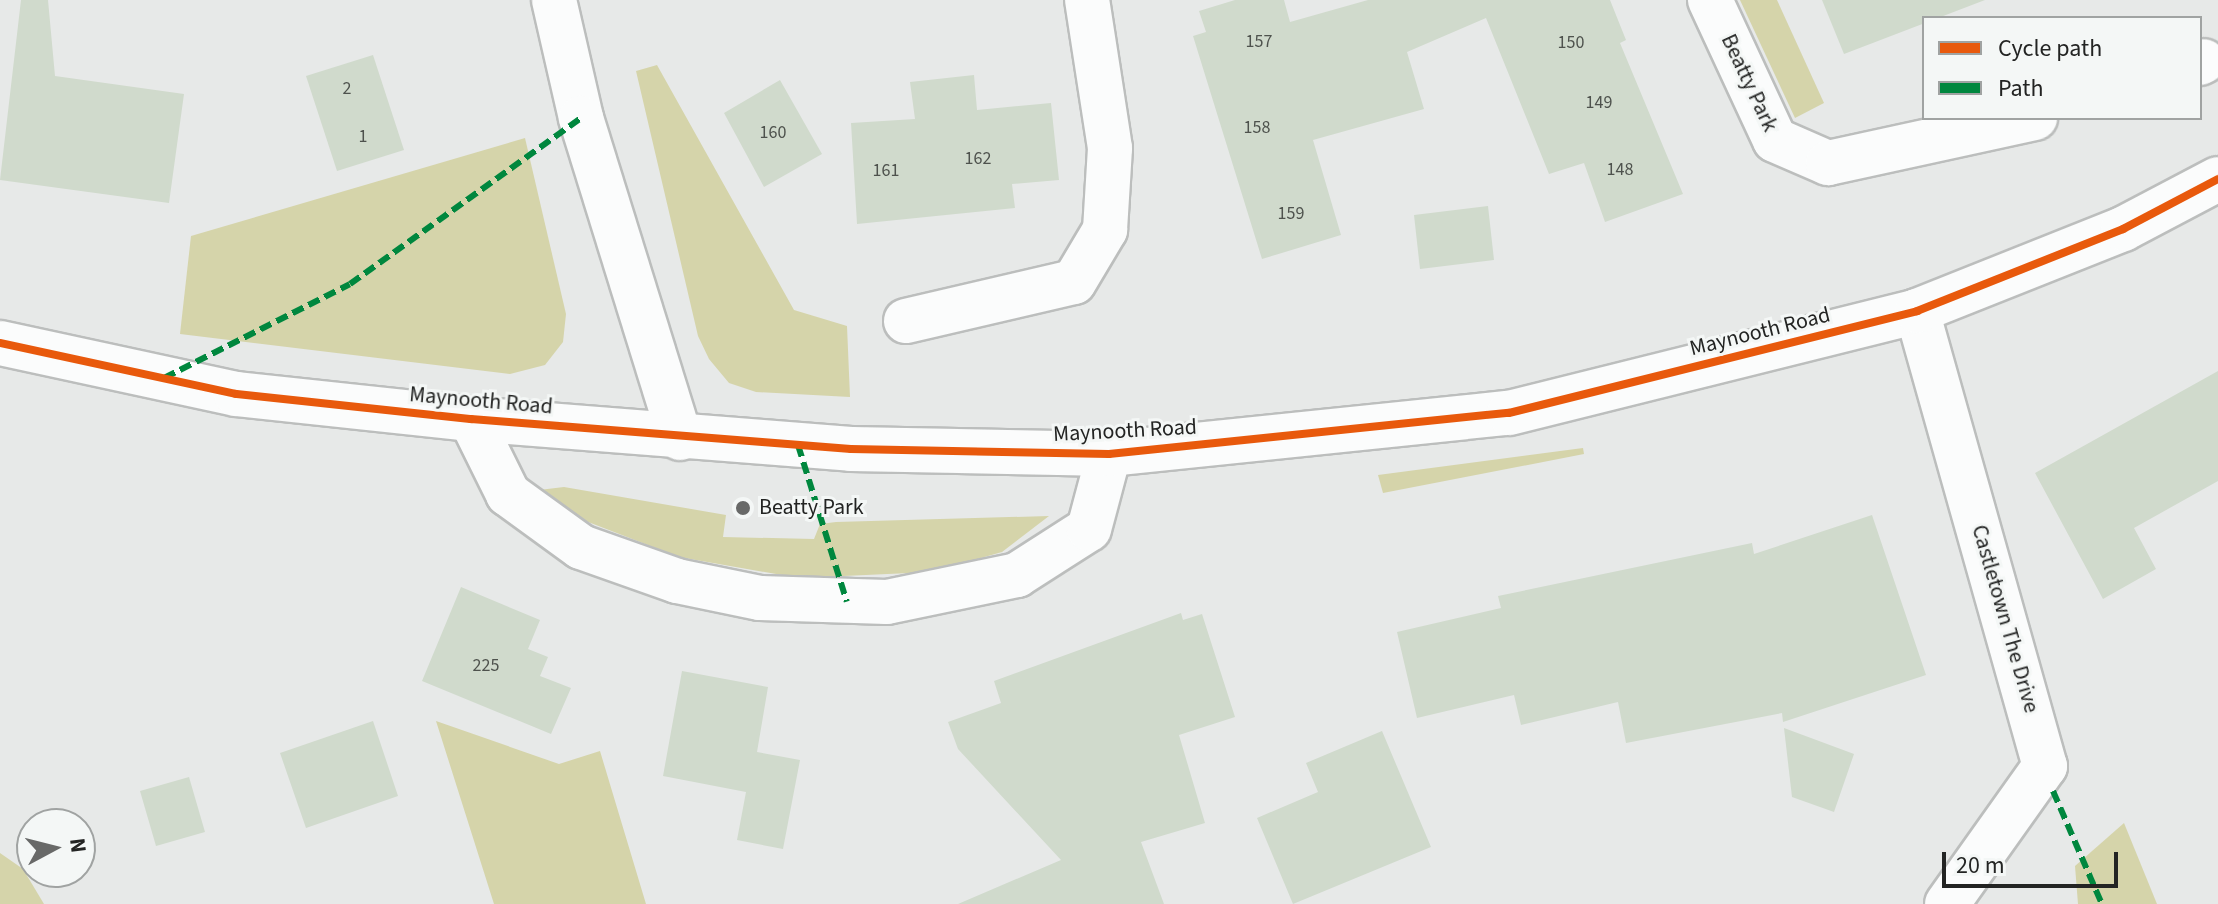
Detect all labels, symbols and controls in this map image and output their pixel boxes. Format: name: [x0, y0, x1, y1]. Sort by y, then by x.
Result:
legend: [1922, 16, 2202, 120]
street label: Beatty Park: [1715, 30, 1783, 136]
house number: 157: [1246, 31, 1272, 53]
text: Cycle path: [1998, 31, 2102, 66]
house number: 150: [1558, 32, 1584, 54]
text: Path: [1998, 71, 2044, 106]
house number: 2: [343, 78, 351, 100]
house number: 149: [1586, 92, 1612, 114]
house number: 158: [1244, 117, 1270, 139]
house number: 160: [760, 122, 786, 144]
house number: 1: [359, 126, 367, 148]
house number: 162: [965, 148, 991, 170]
house number: 148: [1607, 159, 1633, 181]
house number: 161: [873, 160, 899, 182]
house number: 159: [1278, 203, 1304, 225]
street label: Maynooth Road: [1687, 302, 1833, 362]
street label: Maynooth Road: [408, 382, 554, 420]
street label: Maynooth Road: [1052, 414, 1198, 448]
place label: Beatty Park: [759, 495, 864, 521]
marker: Beatty Park: [734, 499, 752, 517]
street label: Castletown The Drive: [1966, 522, 2044, 716]
house number: 225: [473, 655, 499, 677]
north arrow: [16, 808, 96, 888]
text: N: [61, 836, 95, 855]
scale bar: [1946, 836, 2122, 886]
text: 20 m: [1956, 848, 2005, 883]

